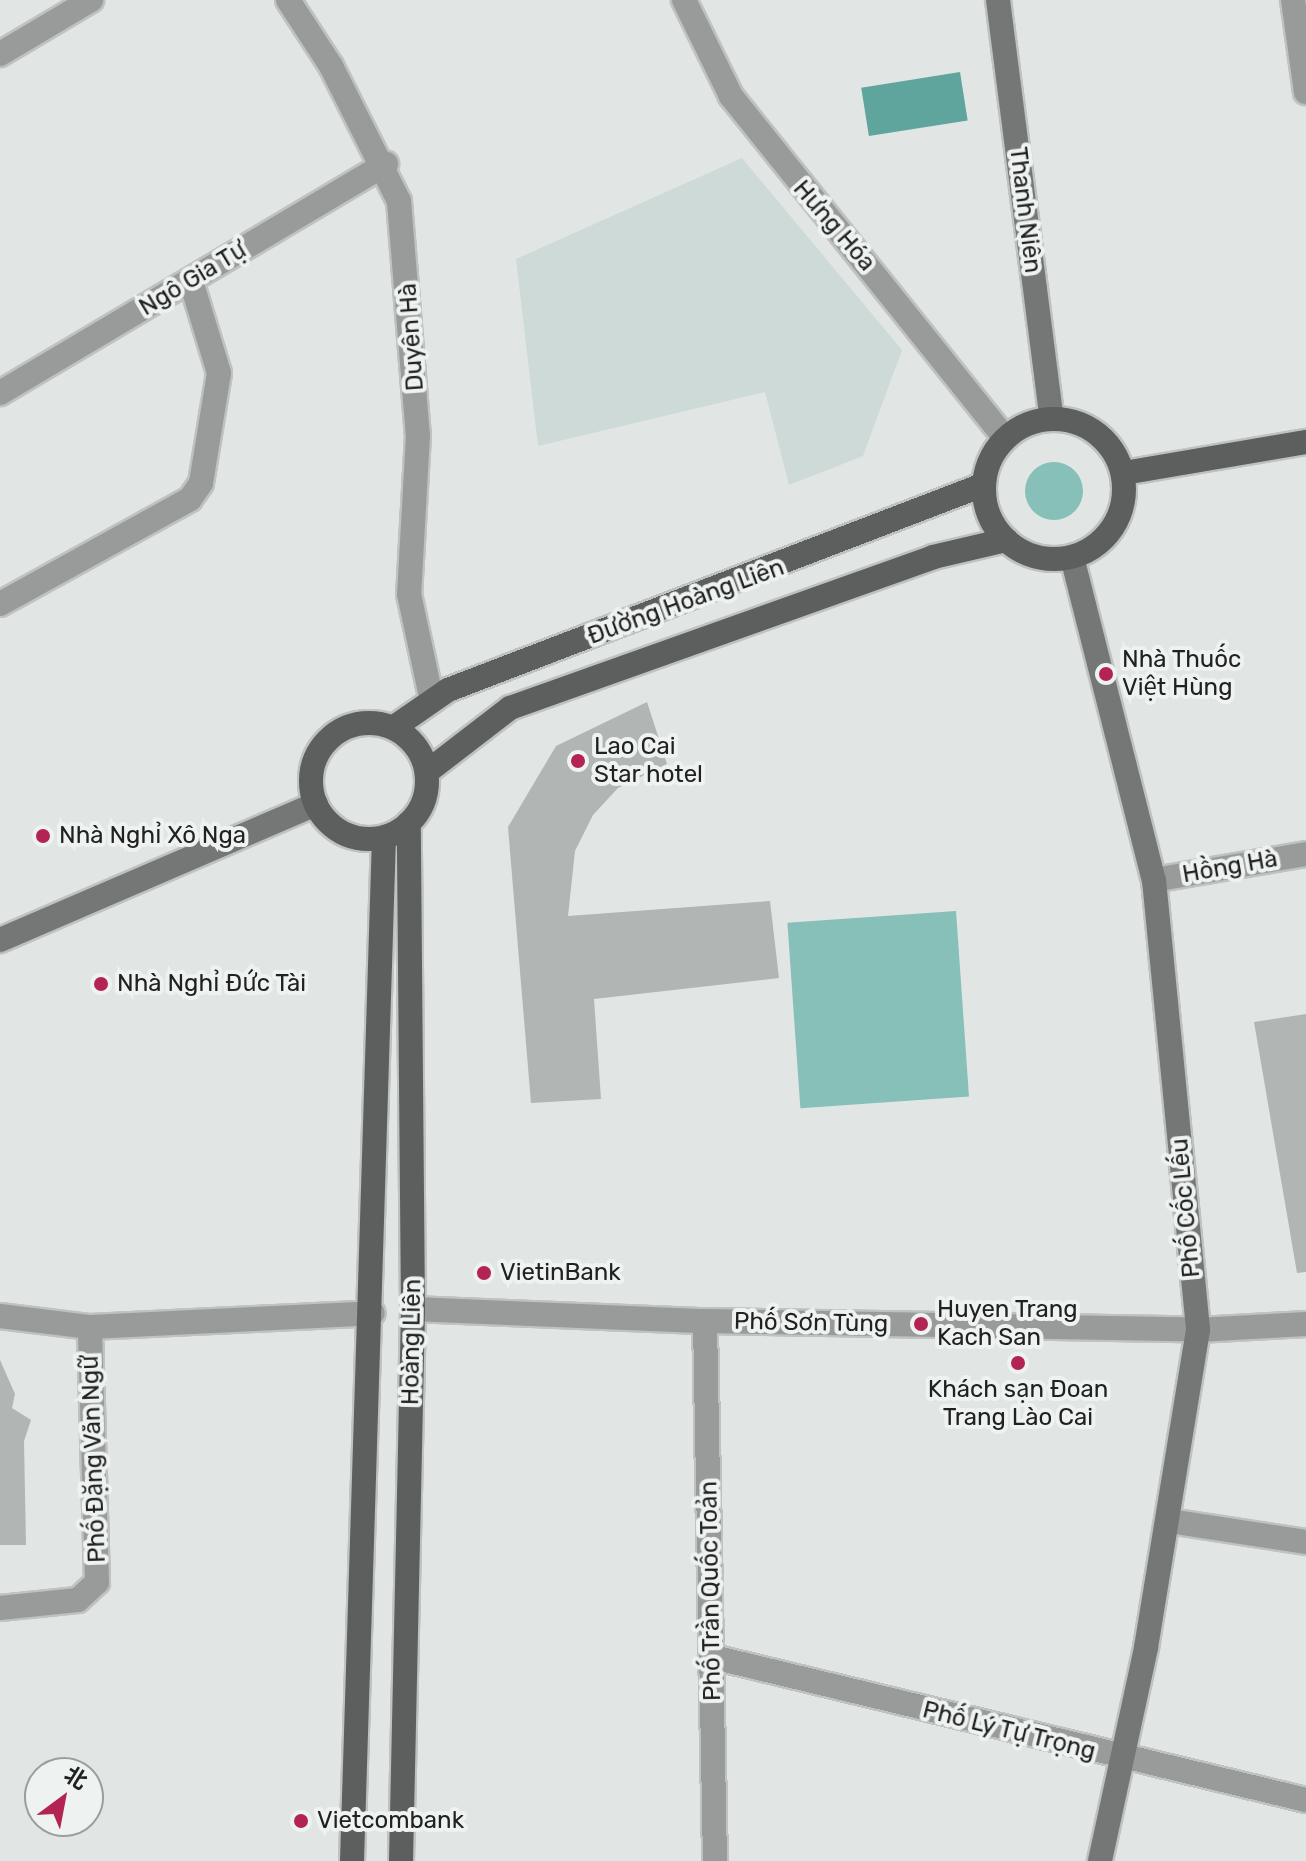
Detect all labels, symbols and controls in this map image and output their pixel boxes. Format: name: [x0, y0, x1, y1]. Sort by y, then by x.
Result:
street label: Thanh Niên: [1003, 145, 1047, 275]
street label: Hưng Hóa: [787, 175, 881, 277]
street label: Ngô Gia Tự: [134, 236, 252, 322]
street label: Duyên Hà: [394, 282, 430, 392]
street label: Đường Hoàng Liên: [584, 553, 788, 651]
place label: Nhà Thuốc Việt Hùng: [1122, 646, 1242, 702]
marker: Nhà Thuốc Việt Hùng: [1097, 665, 1115, 683]
place label: Lao Cai Star hotel: [594, 733, 703, 789]
marker: Lao Cai Star hotel: [569, 752, 587, 770]
place label: Nhà Nghỉ Xô Nga: [59, 822, 246, 850]
marker: Nhà Nghỉ Xô Nga: [34, 827, 52, 845]
street label: Hồng Hà: [1180, 844, 1280, 890]
place label: Nhà Nghỉ Đức Tài: [117, 970, 307, 998]
marker: Nhà Nghỉ Đức Tài: [92, 975, 110, 993]
street label: Phố Cốc Lếu: [1166, 1137, 1206, 1279]
place label: VietinBank: [500, 1259, 621, 1287]
marker: VietinBank: [475, 1264, 493, 1282]
street label: Hoàng Liên: [397, 1279, 427, 1405]
place label: Huyen Trang Kach San: [937, 1296, 1078, 1352]
street label: Phố Sơn Tùng: [733, 1307, 889, 1339]
marker: Huyen Trang Kach San: [912, 1315, 930, 1333]
street label: Phố Đặng Văn Ngữ: [76, 1354, 112, 1564]
marker: Khách sạn Đoan Trang Lào Cai: [1009, 1354, 1027, 1372]
place label: Khách sạn Đoan Trang Lào Cai: [928, 1376, 1108, 1432]
street label: Phố Trần Quốc Toản: [695, 1480, 727, 1702]
street label: Phố Lý Tự Trọng: [919, 1695, 1099, 1767]
north arrow: [24, 1757, 104, 1837]
text: 北: [59, 1761, 92, 1795]
place label: Vietcombank: [317, 1807, 464, 1835]
marker: Vietcombank: [292, 1812, 310, 1830]

